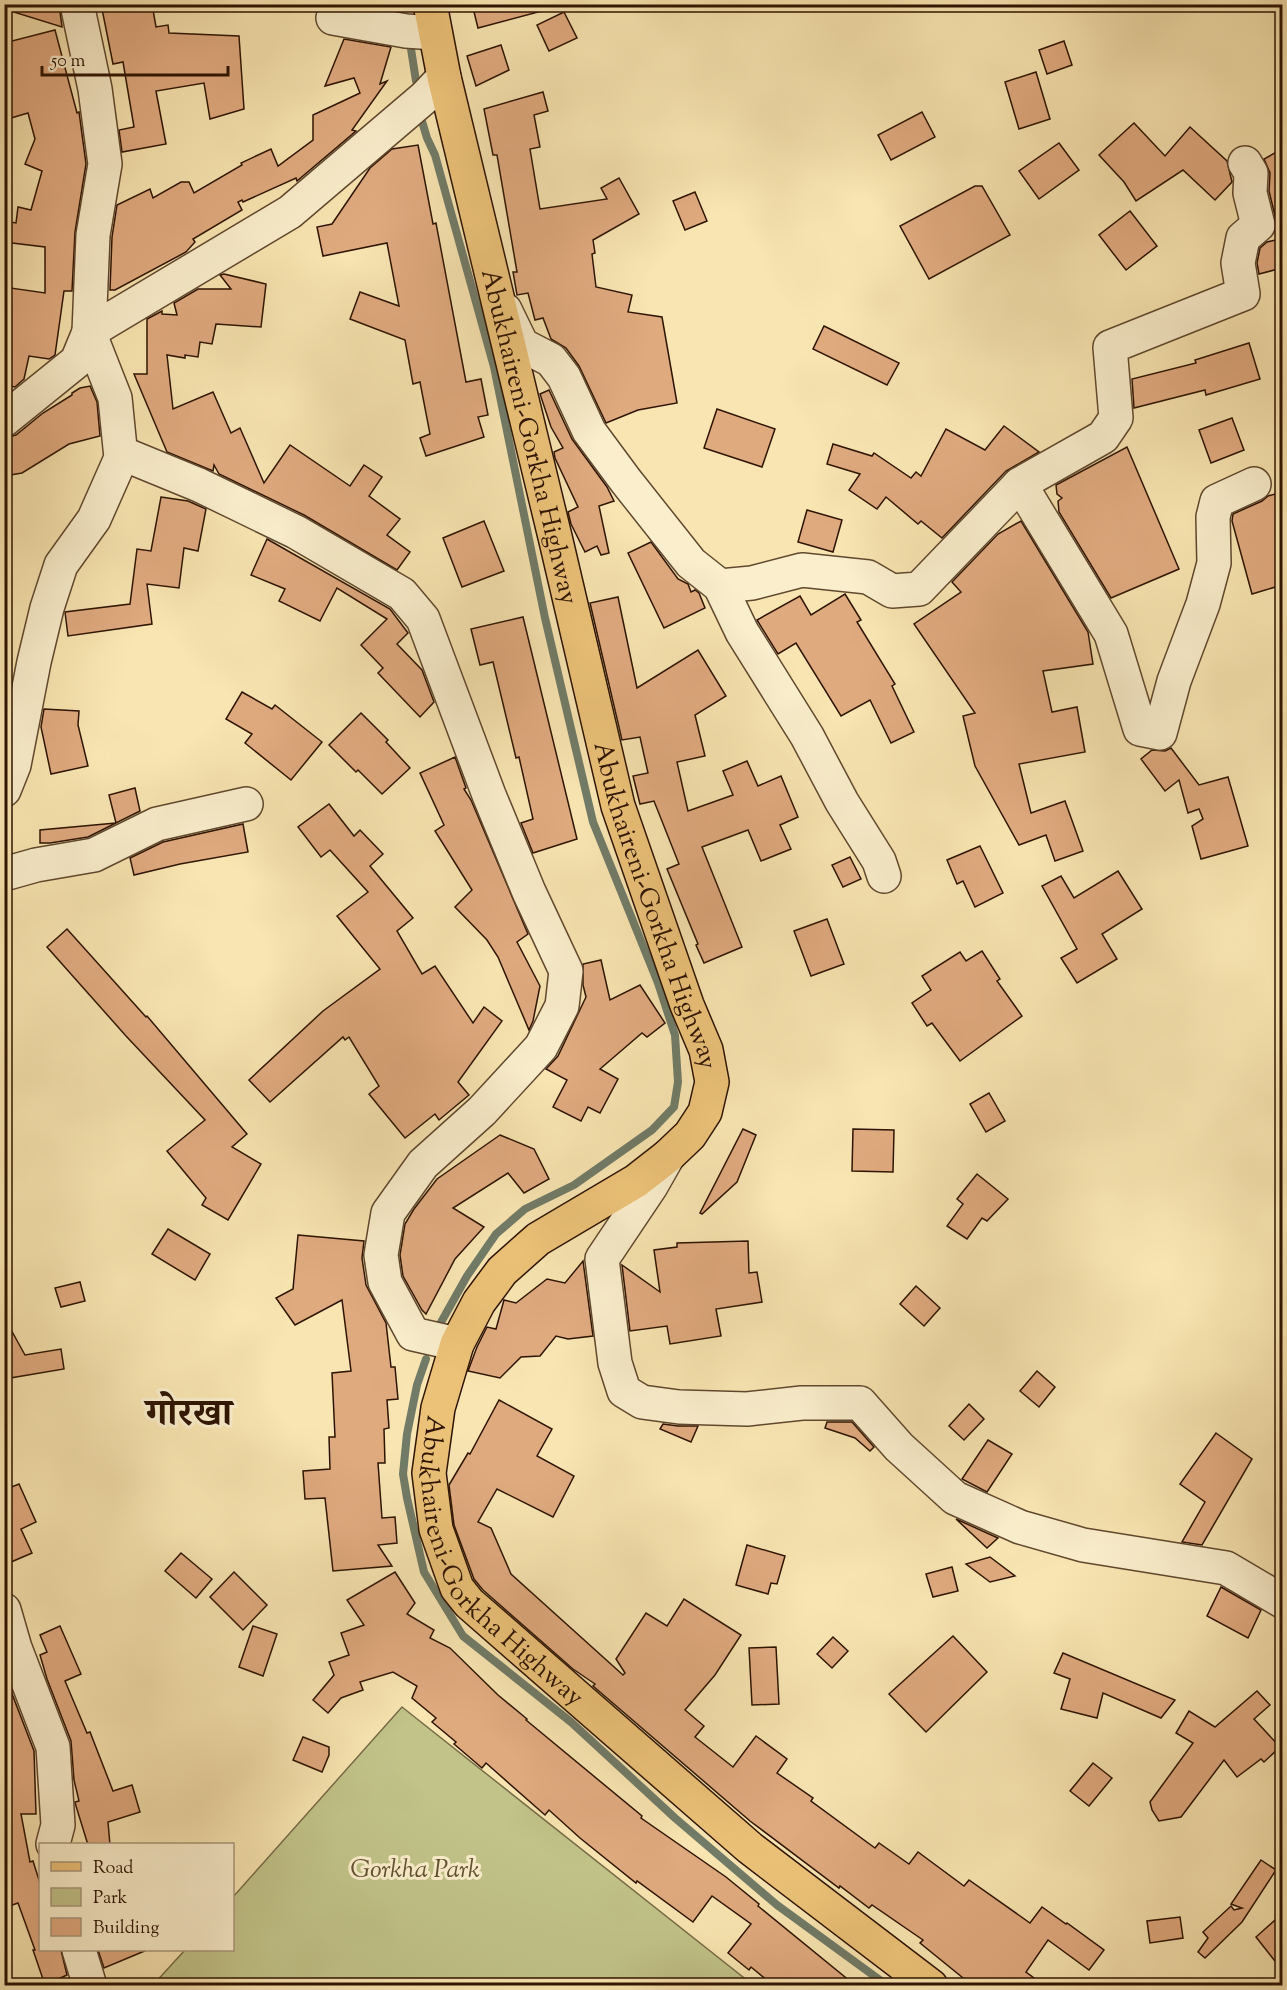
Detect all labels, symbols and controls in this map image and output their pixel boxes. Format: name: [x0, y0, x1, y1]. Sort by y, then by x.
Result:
scale bar: [42, 39, 228, 77]
text: 50 m: [50, 49, 86, 75]
street label: Abukhaireni-Gorkha Highway: [470, 265, 586, 608]
street label: Abukhaireni-Gorkha Highway: [583, 738, 725, 1072]
district label: गोरखा: [143, 1389, 235, 1443]
street label: Abukhaireni-Gorkha Highway: [407, 1413, 591, 1716]
legend: [39, 1843, 234, 1951]
park label: Gorkha Park: [350, 1852, 480, 1889]
text: Road: [93, 1856, 133, 1882]
text: Park: [93, 1886, 128, 1912]
text: Building: [93, 1916, 159, 1942]

